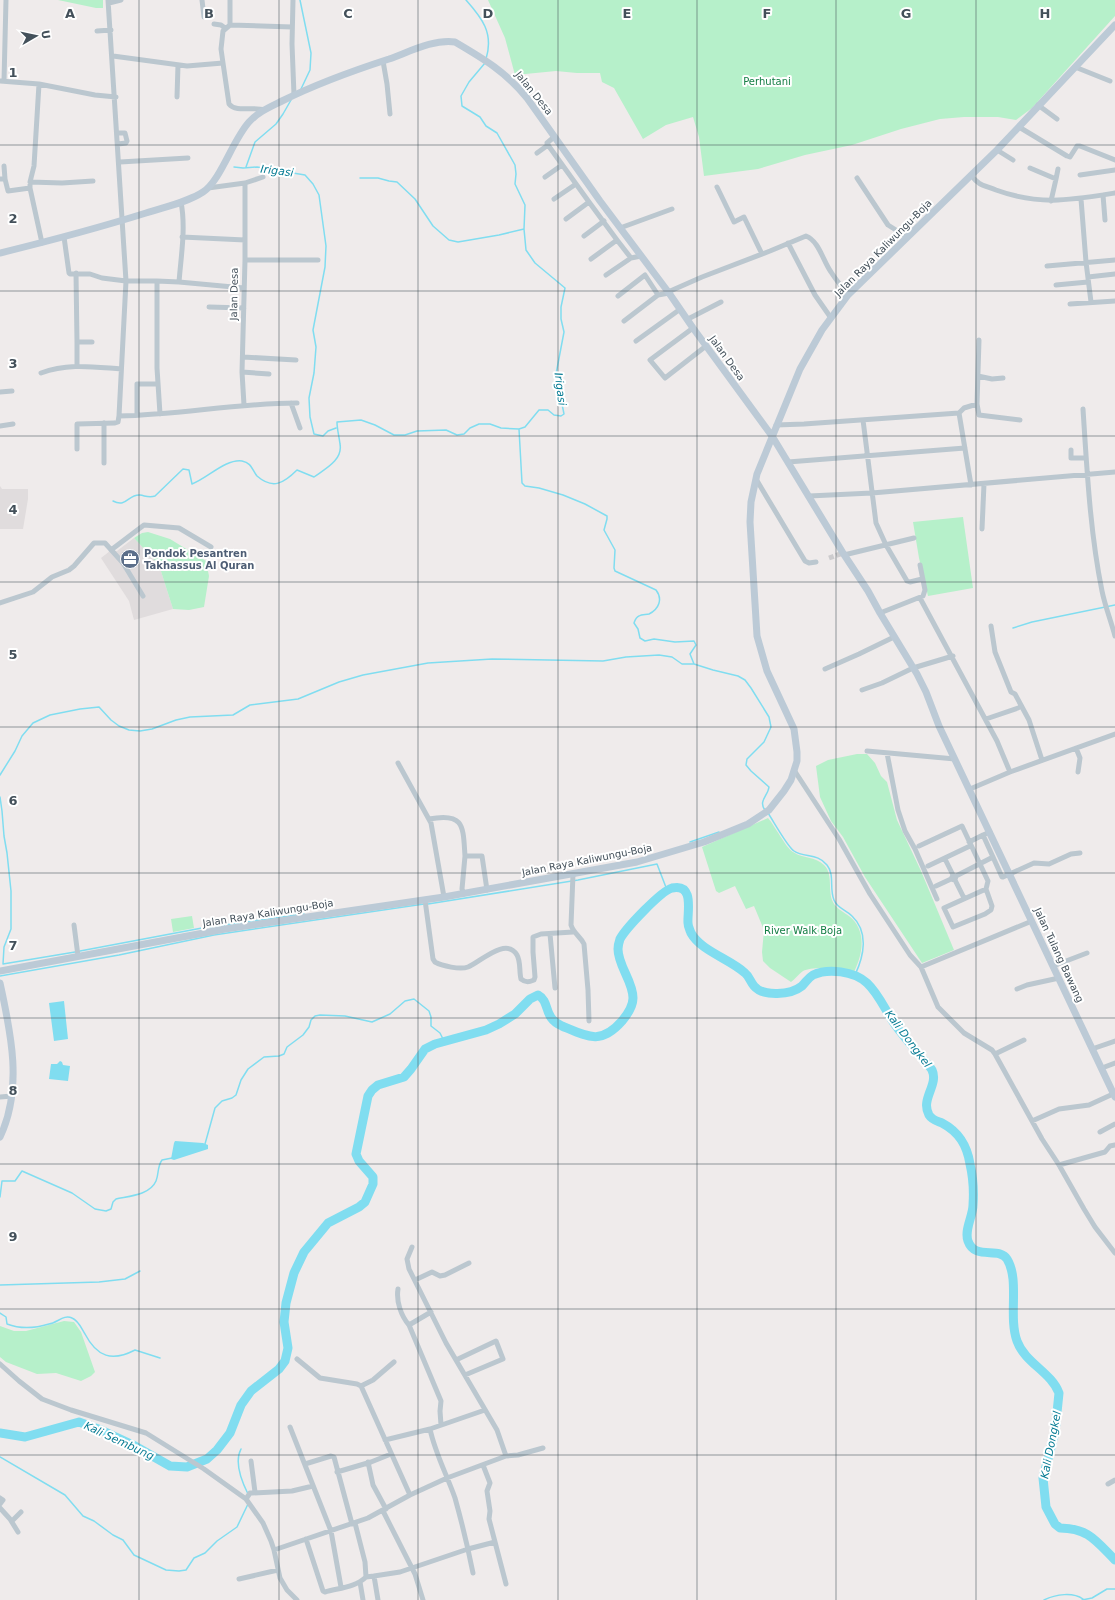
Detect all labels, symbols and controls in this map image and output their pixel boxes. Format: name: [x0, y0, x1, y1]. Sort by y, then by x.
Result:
text: A: [65, 6, 75, 21]
text: B: [204, 6, 214, 21]
text: C: [343, 6, 353, 21]
text: D: [483, 6, 494, 21]
text: E: [623, 6, 631, 21]
text: F: [763, 6, 771, 21]
text: G: [901, 6, 911, 21]
text: H: [1040, 6, 1050, 21]
north arrow: [16, 16, 56, 56]
text: U: [38, 29, 53, 40]
text: 1: [8, 65, 18, 80]
street label: Jalan Desa: [513, 68, 555, 117]
park label: Perhutani: [743, 76, 791, 87]
water label: Irigasi: [260, 163, 294, 179]
street label: Jalan Raya Kaliwungu-Boja: [832, 197, 934, 299]
text: 2: [8, 211, 18, 226]
street label: Jalan Desa: [228, 268, 240, 321]
street label: Jalan Desa: [706, 333, 747, 383]
text: 3: [8, 356, 18, 371]
water label: Irigasi: [552, 372, 568, 406]
text: 4: [8, 502, 18, 517]
office icon: Pondok Pesantren Takhassus Al Quran: [119, 548, 141, 570]
place label: Pondok Pesantren Takhassus Al Quran: [144, 548, 254, 571]
text: 5: [8, 647, 18, 662]
text: 6: [8, 793, 18, 808]
street label: Jalan Raya Kaliwungu-Boja: [520, 842, 653, 878]
street label: Jalan Raya Kaliwungu-Boja: [201, 897, 334, 929]
street label: Jalan Tulang Bawang: [1032, 905, 1086, 1004]
park label: River Walk Boja: [764, 925, 842, 936]
text: 7: [8, 938, 18, 953]
water label: Kali Dongkel: [882, 1008, 934, 1070]
text: 8: [8, 1083, 18, 1098]
text: 9: [8, 1229, 18, 1244]
water label: Kali Dongkel: [1038, 1410, 1064, 1480]
water label: Kali Sembung: [82, 1419, 156, 1463]

